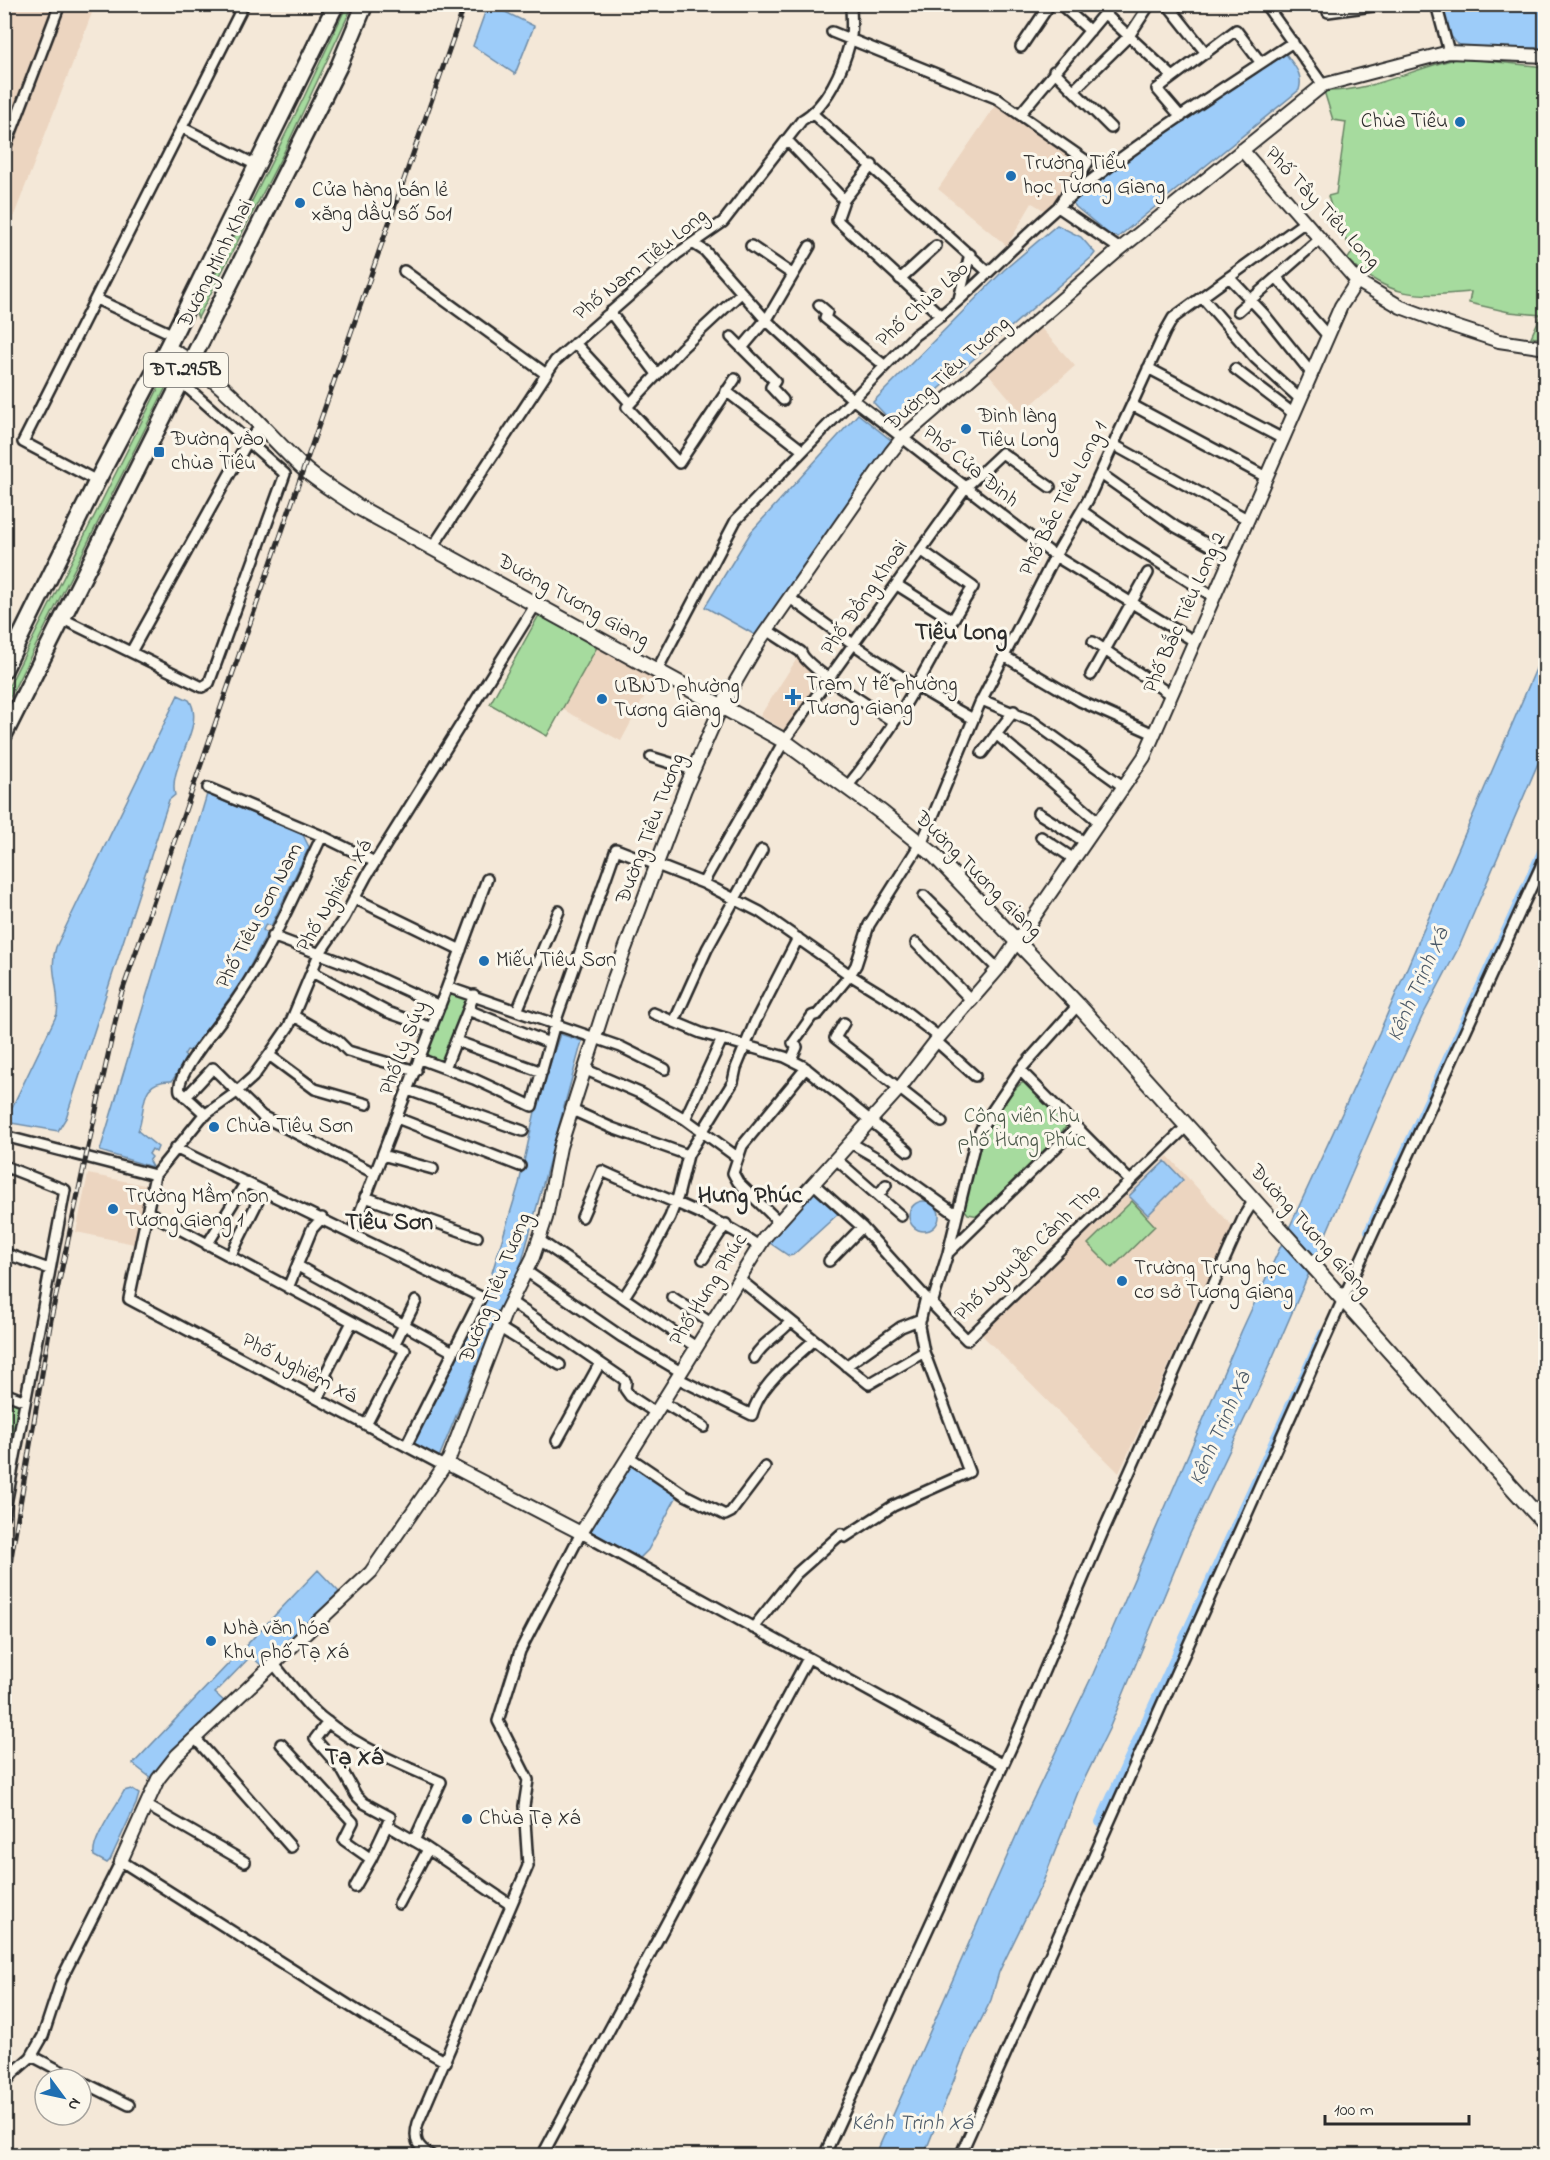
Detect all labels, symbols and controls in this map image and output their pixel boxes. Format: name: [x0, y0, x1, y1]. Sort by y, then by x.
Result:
place label: Chùa Tiêu: [1361, 107, 1448, 137]
marker: Chùa Tiêu: [1453, 115, 1467, 129]
street label: Phố Tây Tiêu Long: [1256, 140, 1387, 277]
place label: Trường Tiểu học Tương Giang: [1023, 149, 1165, 205]
marker: Trường Tiểu học Tương Giang: [1004, 169, 1018, 183]
place label: Cửa hàng bán lẻ xăng dầu số 501: [311, 176, 452, 232]
street label: Đường Minh Khai: [170, 194, 263, 335]
marker: Cửa hàng bán lẻ xăng dầu số 501: [293, 196, 307, 210]
street label: Phố Nam Tiêu Long: [567, 201, 716, 330]
street label: Phố Chùa Lào: [870, 255, 976, 355]
street label: Đường Tiêu Tương: [878, 310, 1019, 441]
road number: ĐT.295B: [144, 353, 228, 387]
place label: Đình làng Tiêu Long: [977, 402, 1059, 458]
street label: Phố Bắc Tiêu Long 1: [1012, 416, 1118, 582]
street label: Phố Cửa Đình: [915, 419, 1025, 515]
marker: Đình làng Tiêu Long: [959, 422, 973, 436]
place label: Đường vào chùa Tiêu: [170, 425, 264, 479]
marker: Đường vào chùa Tiêu: [152, 445, 166, 459]
street label: Phố Bắc Tiêu Long 2: [1136, 528, 1236, 699]
street label: Phố Đồng Khoai: [814, 534, 918, 663]
street label: Đường Tương Giang: [489, 546, 655, 657]
district label: Tiêu Long: [915, 616, 1007, 652]
place label: Trạm Y tế phường Tương Giang: [806, 670, 957, 726]
place label: UBND phường Tương Giang: [614, 672, 740, 728]
marker: Trạm Y tế phường Tương Giang: [784, 688, 802, 706]
marker: UBND phường Tương Giang: [595, 692, 609, 706]
street label: Đường Tiêu Tương: [608, 749, 695, 910]
street label: Đường Tương Giang: [905, 804, 1049, 947]
street label: Phố Nghiêm Xá: [289, 833, 383, 959]
street label: Phố Tiêu Sơn Nam: [209, 838, 311, 994]
water label: Kênh Trịnh Xá: [1380, 921, 1459, 1047]
place label: Miếu Tiêu Sơn: [496, 946, 616, 976]
marker: Miếu Tiêu Sơn: [477, 954, 491, 968]
street label: Phố Lý Súy: [372, 996, 438, 1100]
park label: Công viên Khu phố Hưng Phúc: [958, 1102, 1087, 1158]
place label: Chùa Tiêu Sơn: [226, 1112, 353, 1142]
marker: Chùa Tiêu Sơn: [207, 1120, 221, 1134]
street label: Đường Tương Giang: [1240, 1157, 1378, 1306]
street label: Phố Nguyễn Cảnh Thọ: [948, 1177, 1109, 1330]
district label: Hưng Phúc: [698, 1179, 804, 1215]
place label: Trường Mầm non Tương Giang 1: [125, 1182, 269, 1238]
marker: Trường Mầm non Tương Giang 1: [106, 1202, 120, 1216]
district label: Tiêu Sơn: [345, 1206, 433, 1241]
street label: Đường Tiêu Tương: [452, 1209, 542, 1369]
street label: Phố Hưng Phúc: [662, 1227, 758, 1353]
place label: Trường Trung học cơ sở Tương Giang: [1134, 1254, 1293, 1310]
marker: Trường Trung học cơ sở Tương Giang: [1115, 1274, 1129, 1288]
street label: Phố Nghiêm Xá: [235, 1326, 363, 1414]
water label: Kênh Trịnh Xá: [1182, 1365, 1261, 1491]
place label: Nhà văn hóa Khu phố Tạ Xá: [223, 1614, 349, 1668]
marker: Nhà văn hóa Khu phố Tạ Xá: [204, 1634, 218, 1648]
district label: Tạ Xá: [325, 1741, 384, 1776]
place label: Chùa Tạ Xá: [479, 1804, 581, 1834]
marker: Chùa Tạ Xá: [460, 1812, 474, 1826]
north arrow: [33, 2067, 93, 2127]
scale bar: [1325, 2088, 1469, 2126]
text: N: [61, 2093, 87, 2115]
text: 100 m: [1334, 2098, 1374, 2124]
water label: Kênh Trịnh Xá: [851, 2108, 975, 2140]

